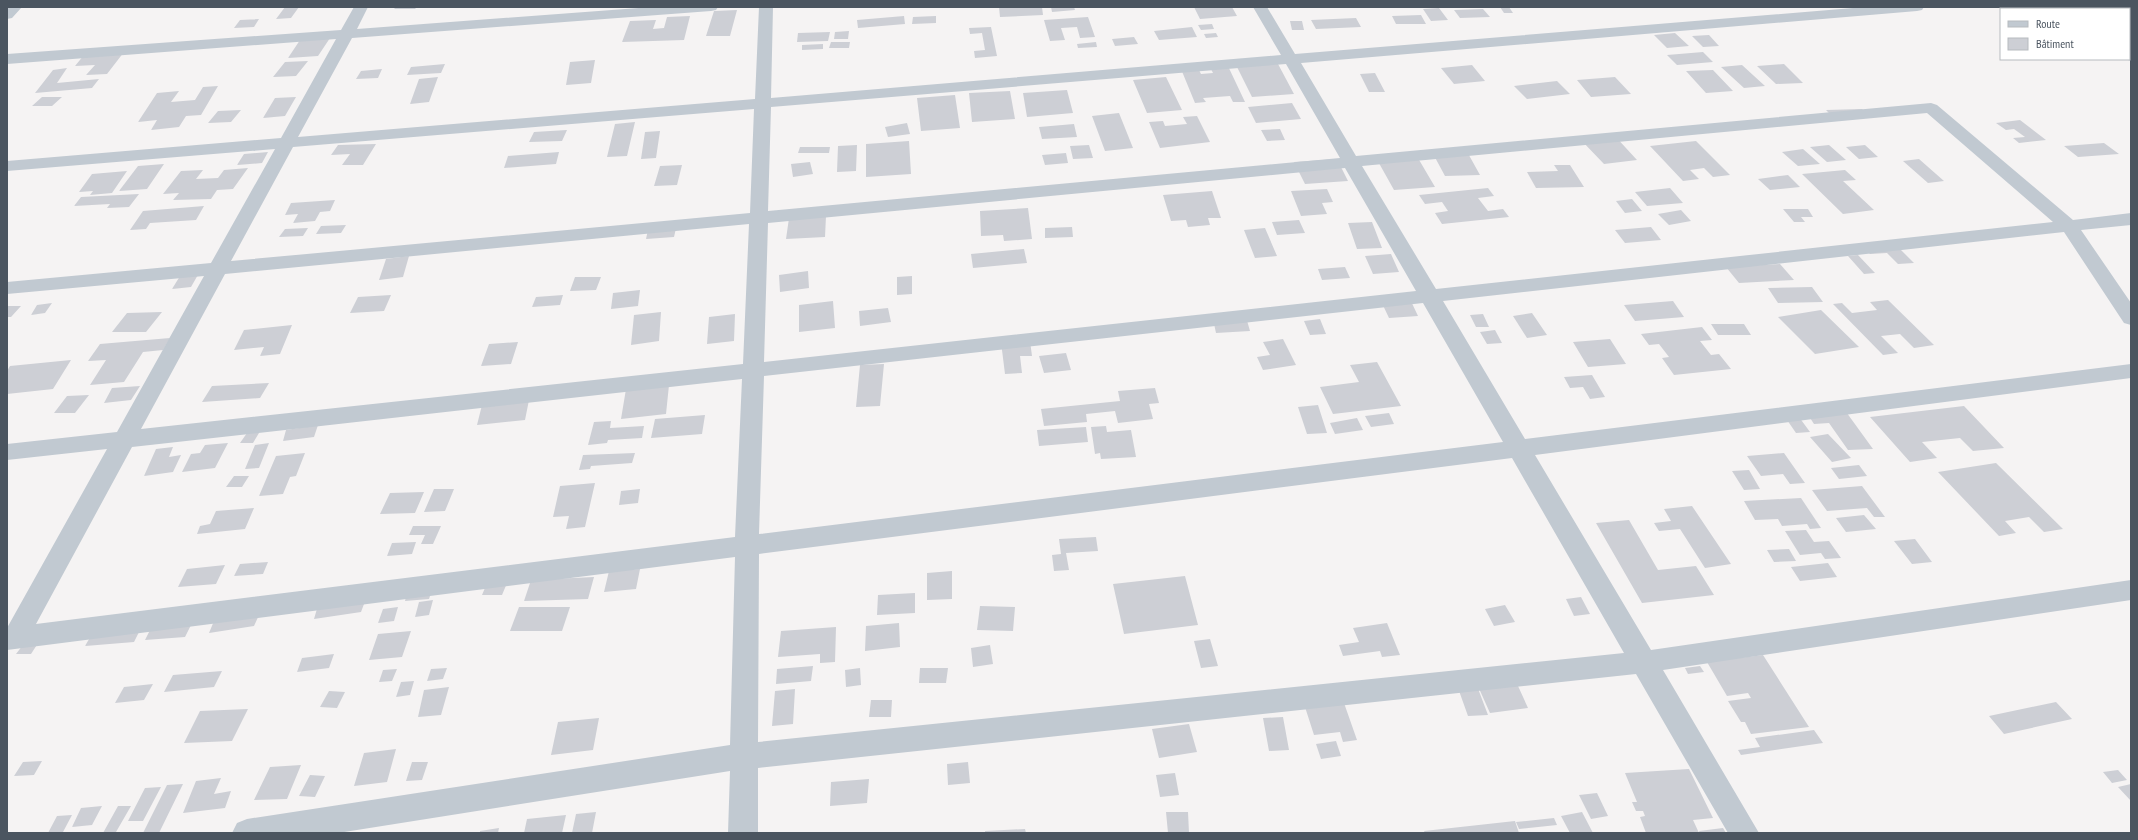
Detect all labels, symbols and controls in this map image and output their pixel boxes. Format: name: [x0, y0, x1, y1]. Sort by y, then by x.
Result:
legend: [2000, 8, 2130, 60]
text: Route: [2036, 16, 2060, 31]
text: Bâtiment: [2036, 36, 2074, 51]

